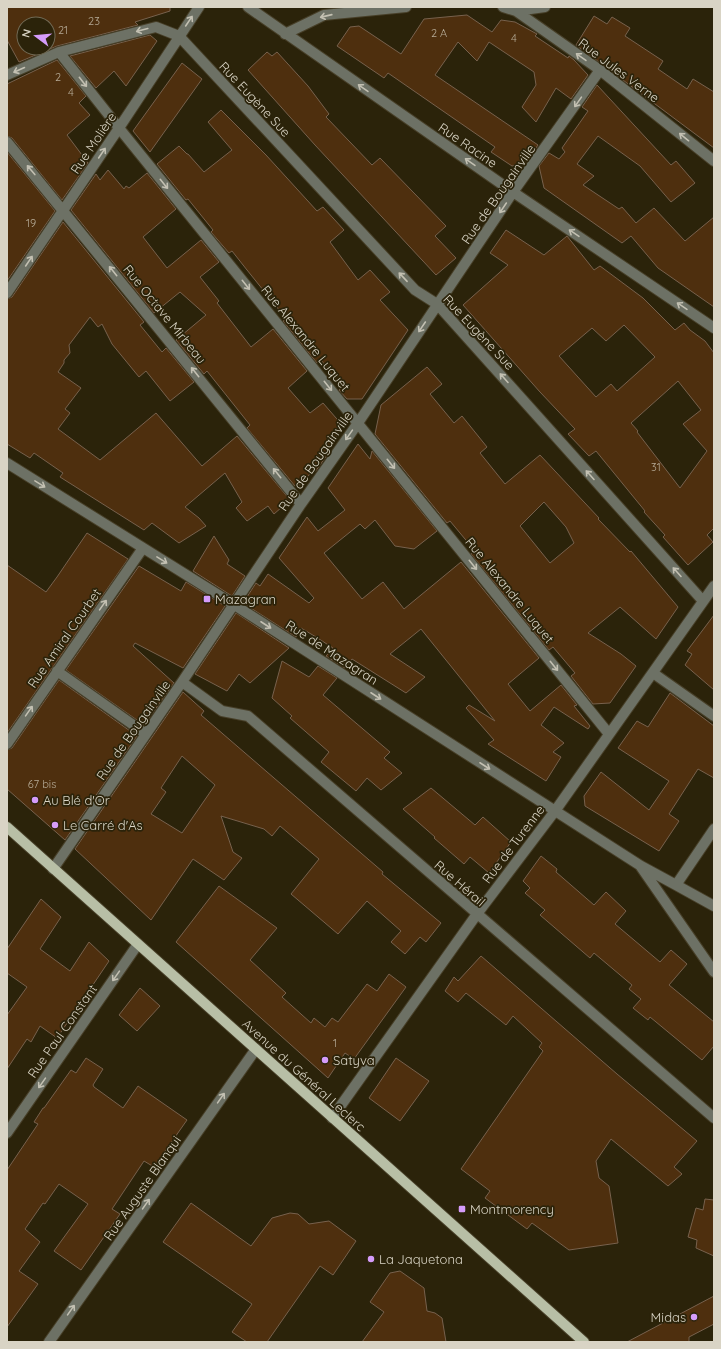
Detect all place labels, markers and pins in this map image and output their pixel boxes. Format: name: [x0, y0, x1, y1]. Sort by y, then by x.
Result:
place label: Mazagran: [215, 591, 276, 607]
marker: Mazagran: [202, 594, 212, 604]
place label: Au Blé d'Or: [43, 792, 110, 808]
marker: Au Blé d'Or: [30, 795, 40, 805]
place label: Le Carré d'As: [63, 817, 143, 833]
marker: Le Carré d'As: [50, 820, 60, 830]
place label: Satyva: [333, 1052, 375, 1068]
marker: Satyva: [320, 1055, 330, 1065]
place label: Montmorency: [470, 1201, 554, 1217]
marker: Montmorency: [457, 1204, 467, 1214]
place label: La Jaquetona: [379, 1251, 463, 1267]
marker: La Jaquetona: [366, 1254, 376, 1264]
place label: Midas: [651, 1309, 686, 1325]
marker: Midas: [689, 1312, 699, 1322]

